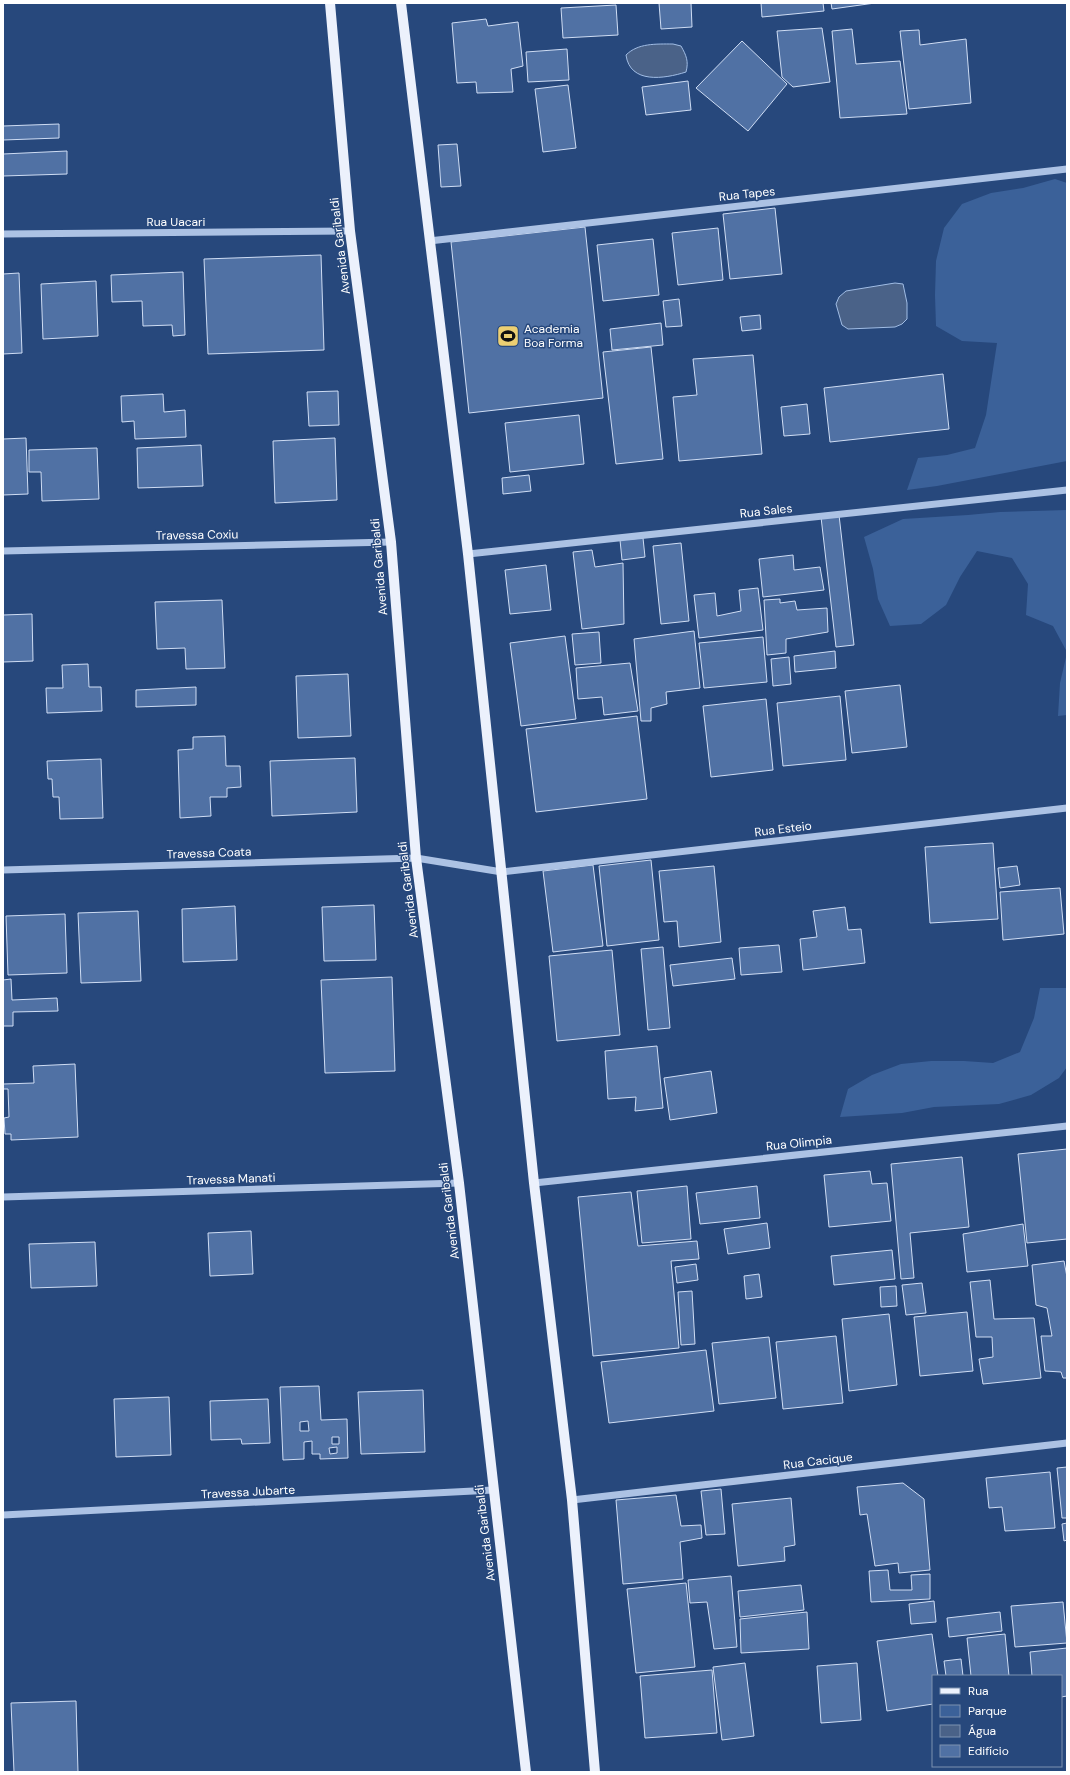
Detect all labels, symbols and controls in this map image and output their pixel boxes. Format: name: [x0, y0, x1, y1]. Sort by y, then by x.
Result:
street label: Rua Tapes: [718, 183, 776, 205]
street label: Avenida Garibaldi: [326, 197, 354, 295]
street label: Rua Uacari: [147, 214, 206, 230]
place label: Academia Boa Forma: [524, 321, 583, 351]
sports icon: Academia Boa Forma: [495, 323, 521, 349]
street label: Rua Sales: [739, 500, 793, 522]
street label: Avenida Garibaldi: [367, 518, 391, 616]
street label: Travessa Coxiu: [156, 526, 239, 544]
street label: Rua Esteio: [753, 818, 813, 840]
street label: Avenida Garibaldi: [394, 841, 422, 939]
street label: Travessa Coata: [166, 844, 252, 862]
street label: Rua Olimpia: [765, 1132, 833, 1154]
street label: Avenida Garibaldi: [435, 1162, 463, 1260]
street label: Travessa Manati: [186, 1169, 276, 1189]
street label: Rua Cacique: [782, 1449, 854, 1473]
street label: Travessa Jubarte: [201, 1482, 296, 1502]
street label: Avenida Garibaldi: [471, 1484, 499, 1582]
legend: [932, 1675, 1062, 1767]
text: Rua: [968, 1683, 989, 1699]
text: Parque: [968, 1703, 1007, 1719]
text: Água: [968, 1723, 996, 1739]
text: Edifício: [968, 1743, 1009, 1759]

